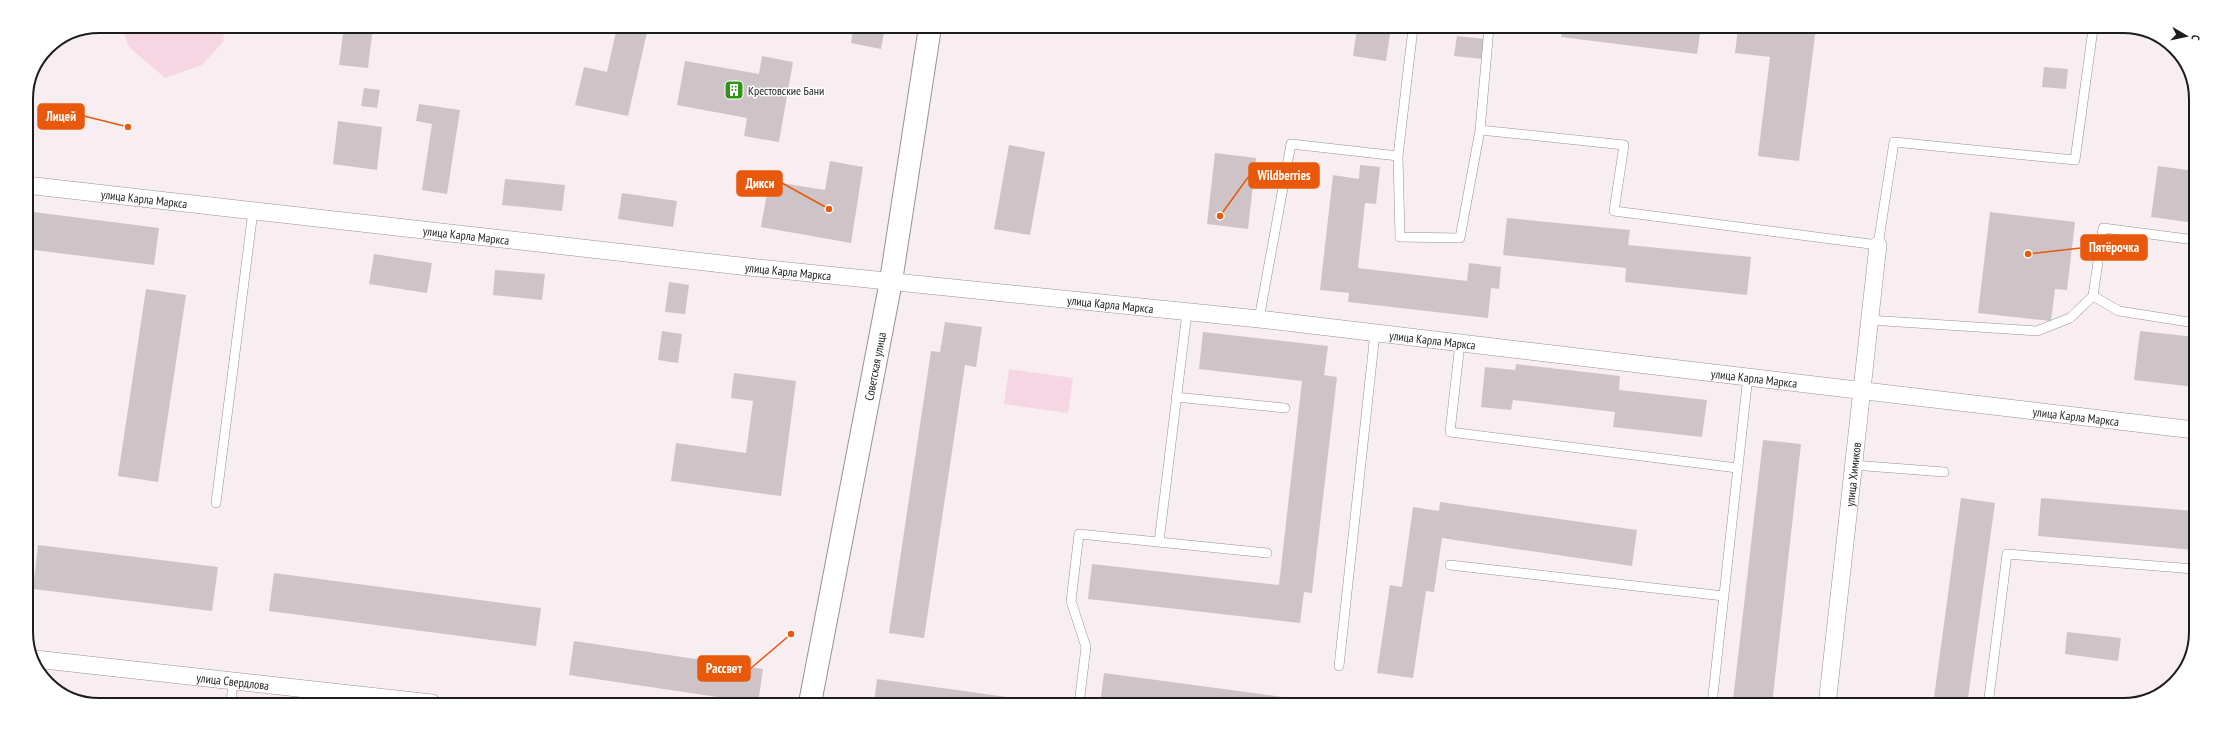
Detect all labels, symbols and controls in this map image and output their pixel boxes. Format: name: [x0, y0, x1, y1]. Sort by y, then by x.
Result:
north arrow: [2166, 16, 2206, 56]
text: С: [2189, 34, 2203, 41]
building icon: Крестовские Бани: [723, 79, 745, 101]
place label: Крестовские Бани: [748, 83, 824, 98]
callout: Лицей: [38, 104, 84, 129]
text: Лицей: [45, 108, 76, 125]
callout: Wildberries: [1249, 163, 1319, 188]
text: Wildberries: [1256, 167, 1311, 184]
callout: Дикси: [737, 171, 782, 196]
text: Дикси: [746, 175, 775, 192]
street label: улица Карла Маркса: [100, 186, 188, 211]
street label: улица Карла Маркса: [422, 223, 510, 247]
callout: Пятёрочка: [2081, 235, 2147, 260]
text: Пятёрочка: [2089, 239, 2139, 256]
street label: улица Карла Маркса: [744, 259, 832, 283]
street label: улица Карла Маркса: [1067, 292, 1155, 316]
street label: улица Карла Маркса: [1389, 327, 1477, 352]
street label: Советская улица: [861, 330, 889, 402]
street label: улица Карла Маркса: [1710, 365, 1798, 390]
street label: улица Карла Маркса: [2032, 403, 2120, 429]
street label: улица Химиков: [1842, 441, 1864, 507]
callout: Рассвет: [698, 656, 750, 681]
text: Рассвет: [706, 660, 742, 677]
street label: улица Свердлова: [196, 669, 270, 692]

